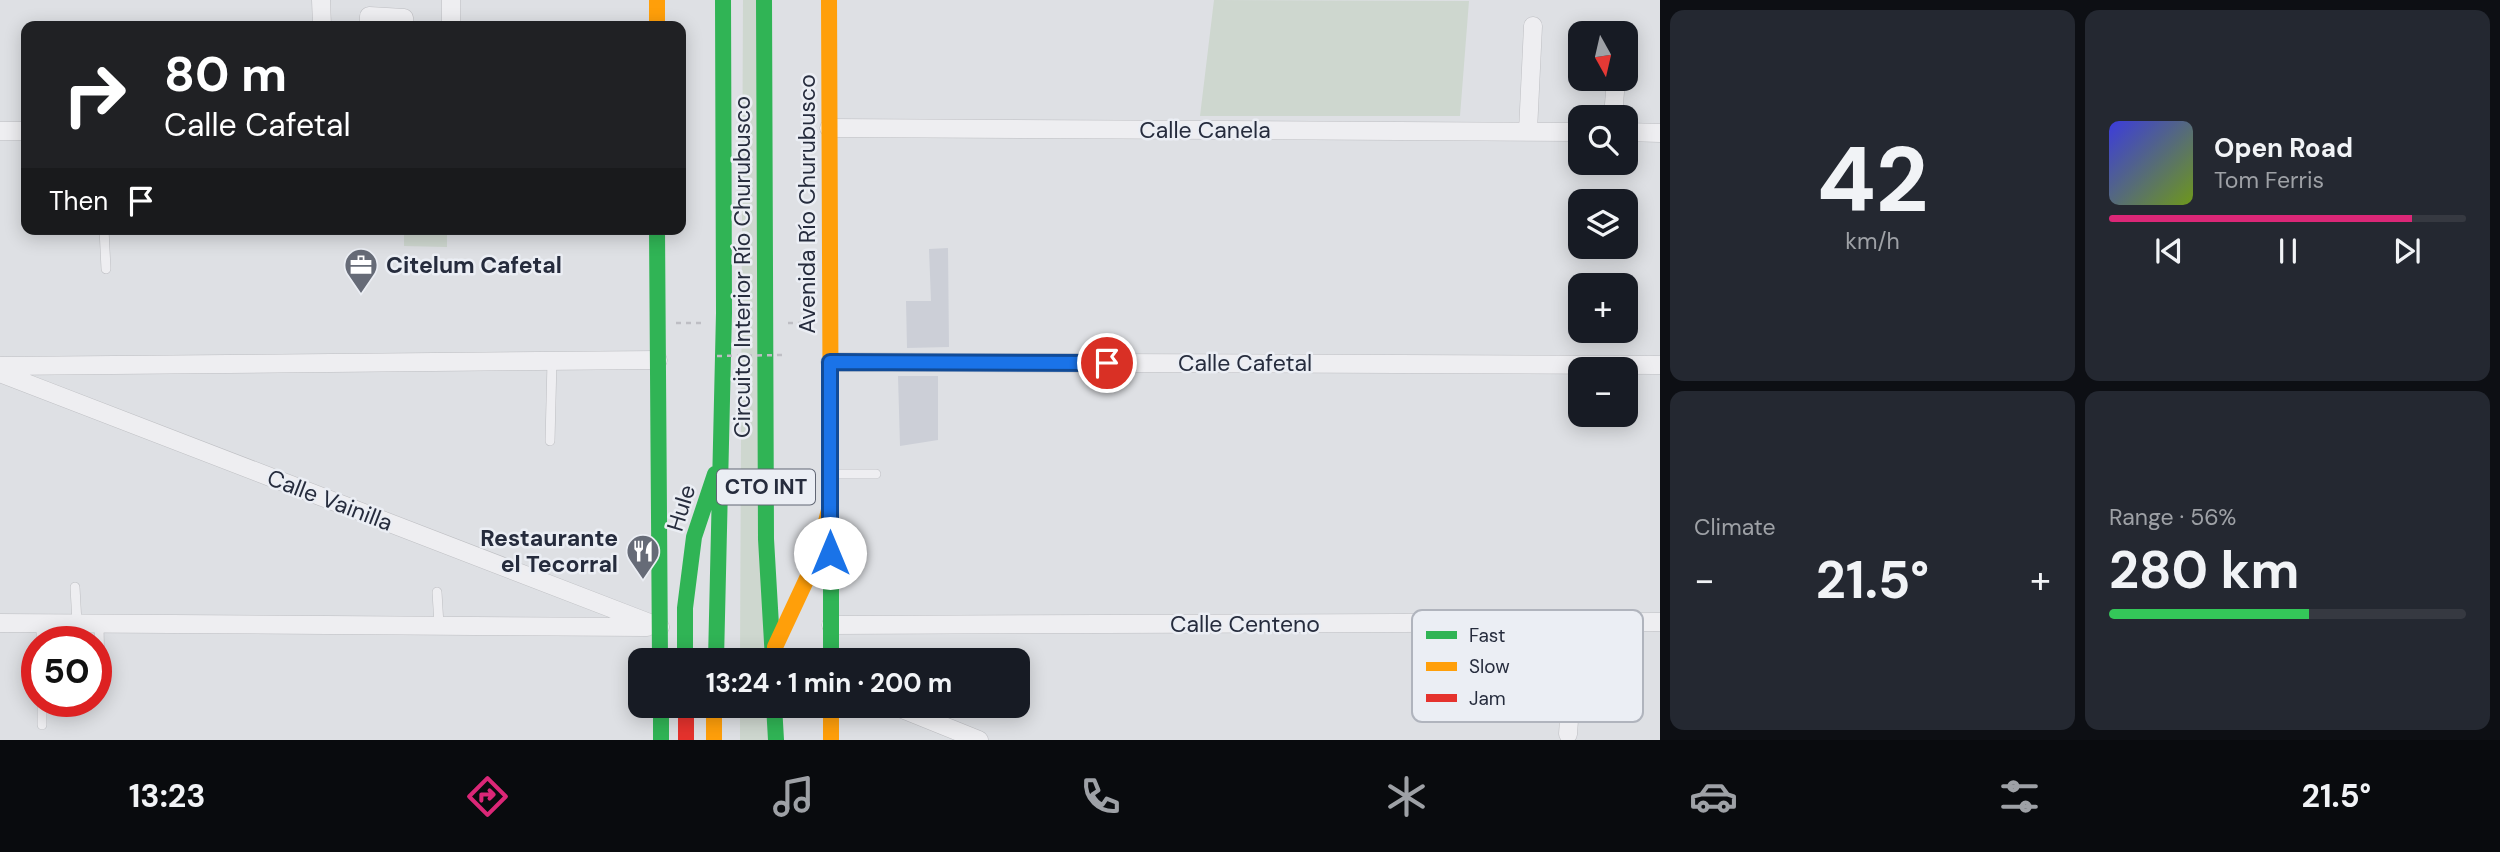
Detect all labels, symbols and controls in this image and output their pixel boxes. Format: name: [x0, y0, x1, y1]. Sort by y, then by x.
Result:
north arrow: [1568, 21, 1638, 91]
map controls: [1568, 21, 1638, 427]
text: 80 m: [164, 42, 287, 106]
icon: right: [49, 49, 140, 140]
street label: Avenida Río Churubusco: [792, 74, 822, 334]
street label: Circuito Interior Río Churubusco: [727, 96, 757, 438]
text: Calle Cafetal: [164, 104, 351, 146]
button: search: [1568, 105, 1638, 175]
street label: Calle Canela: [1139, 115, 1271, 145]
text: 42: [1817, 121, 1928, 239]
text: Open Road: [2214, 131, 2353, 165]
text: Tom Ferris: [2214, 165, 2324, 195]
icon: arrive: [122, 182, 160, 220]
text: Then: [49, 184, 108, 218]
button: layers: [1568, 189, 1638, 259]
text: km/h: [1845, 226, 1900, 256]
icon: previous: [2150, 232, 2188, 270]
icon: pause: [2269, 232, 2307, 270]
icon: next: [2388, 232, 2426, 270]
office icon: Citelum Cafetal: [342, 246, 380, 295]
place label: Citelum Cafetal: [386, 250, 562, 280]
button: +: [1568, 273, 1638, 343]
pin: [1077, 333, 1137, 393]
icon: arrive: [1088, 344, 1126, 382]
street label: Calle Cafetal: [1178, 348, 1312, 378]
button: −: [1568, 357, 1638, 427]
street label: Calle Vainilla: [263, 462, 397, 538]
road number: CTO INT: [717, 470, 815, 504]
street label: Hule: [660, 481, 702, 535]
text: Range · 56%: [2109, 502, 2236, 532]
text: Climate: [1694, 512, 1776, 542]
position arrow: [793, 516, 867, 590]
place label: Restaurante el Tecorral: [480, 523, 618, 579]
restaurant icon: Restaurante el Tecorral: [624, 532, 662, 581]
text: 280 km: [2109, 536, 2299, 604]
text: 21.5°: [1816, 546, 1929, 614]
text: −: [1694, 555, 1715, 605]
text: +: [2030, 555, 2051, 605]
street label: Calle Centeno: [1170, 609, 1320, 639]
legend: [1412, 610, 1643, 722]
text: Fast: [1469, 623, 1505, 648]
speed limit sign: 50: [21, 626, 112, 717]
text: Slow: [1469, 654, 1510, 679]
text: 13:24 · 1 min · 200 m: [706, 666, 952, 700]
text: Jam: [1469, 686, 1506, 711]
icon: directions: [463, 772, 512, 821]
icon: music: [769, 772, 818, 821]
icon: phone: [1076, 772, 1125, 821]
icon: climate: [1382, 772, 1431, 821]
icon: car: [1689, 772, 1738, 821]
icon: filters: [1995, 772, 2044, 821]
text: 13:23: [129, 775, 206, 817]
text: 21.5°: [2302, 775, 2371, 817]

